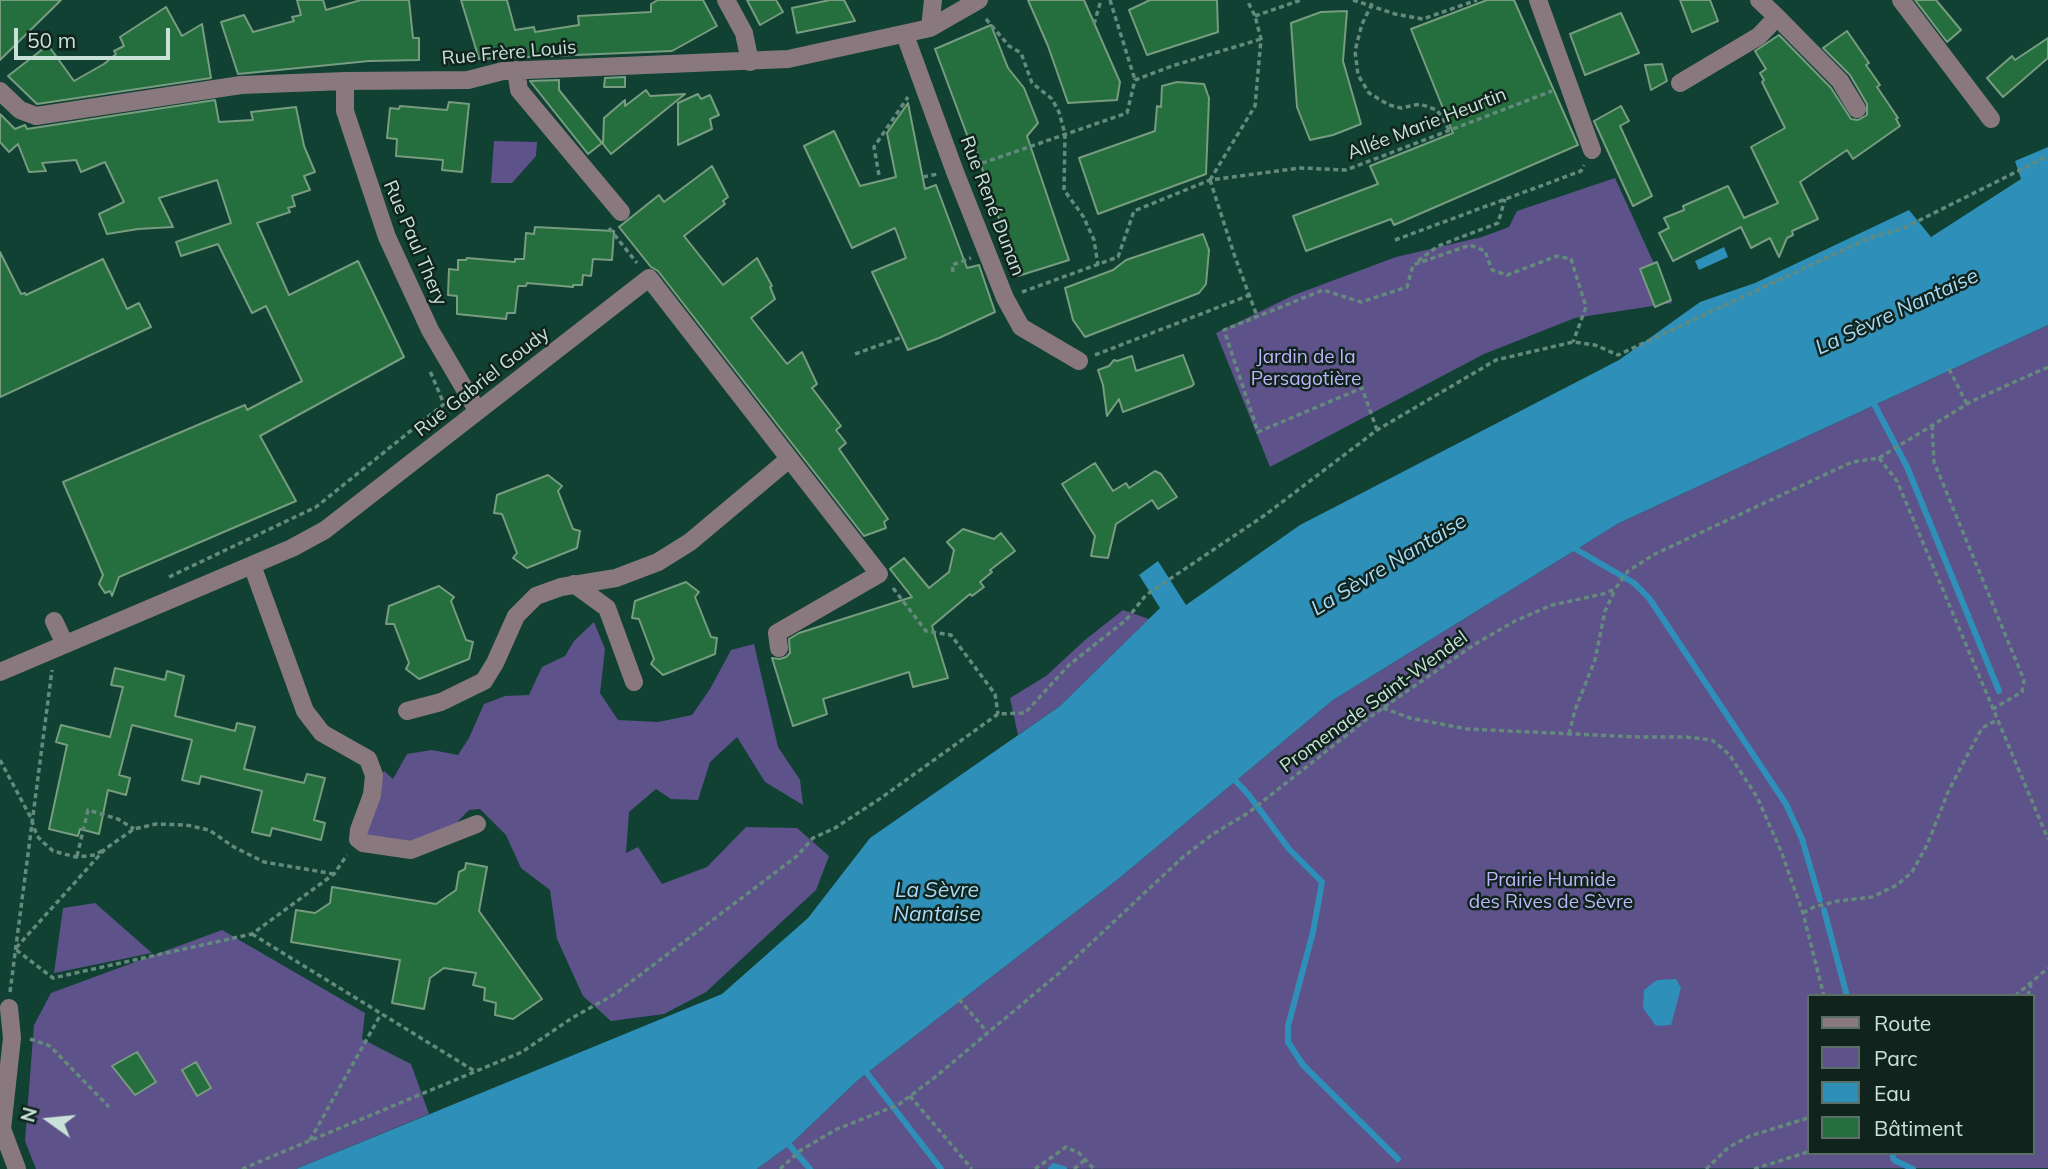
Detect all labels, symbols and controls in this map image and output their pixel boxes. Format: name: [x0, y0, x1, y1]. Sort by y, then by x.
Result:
scale bar: [18, 14, 173, 58]
text: 50 m: [27, 27, 76, 53]
street label: Rue Frère Louis: [441, 36, 577, 70]
street label: Allée Marie Heurtin: [1344, 83, 1510, 165]
street label: Rue René Dunan: [955, 133, 1029, 279]
street label: Rue Paul Thery: [378, 177, 452, 309]
water label: La Sèvre Nantaise: [1812, 263, 1982, 361]
street label: Rue Gabriel Goudy: [410, 322, 554, 442]
park label: Jardin de la Persagotière: [1251, 346, 1361, 390]
water label: La Sèvre Nantaise: [1307, 509, 1471, 621]
street label: Promenade Saint-Wendel: [1276, 626, 1472, 778]
park label: Prairie Humide des Rives de Sèvre: [1469, 869, 1633, 913]
water label: La Sèvre Nantaise: [893, 878, 981, 928]
legend: [1806, 994, 2034, 1155]
text: Route: [1874, 1010, 1931, 1036]
text: Parc: [1874, 1045, 1918, 1071]
text: Eau: [1874, 1080, 1911, 1106]
north arrow: [14, 1085, 84, 1155]
text: N: [15, 1105, 42, 1125]
text: Bâtiment: [1874, 1115, 1963, 1141]

